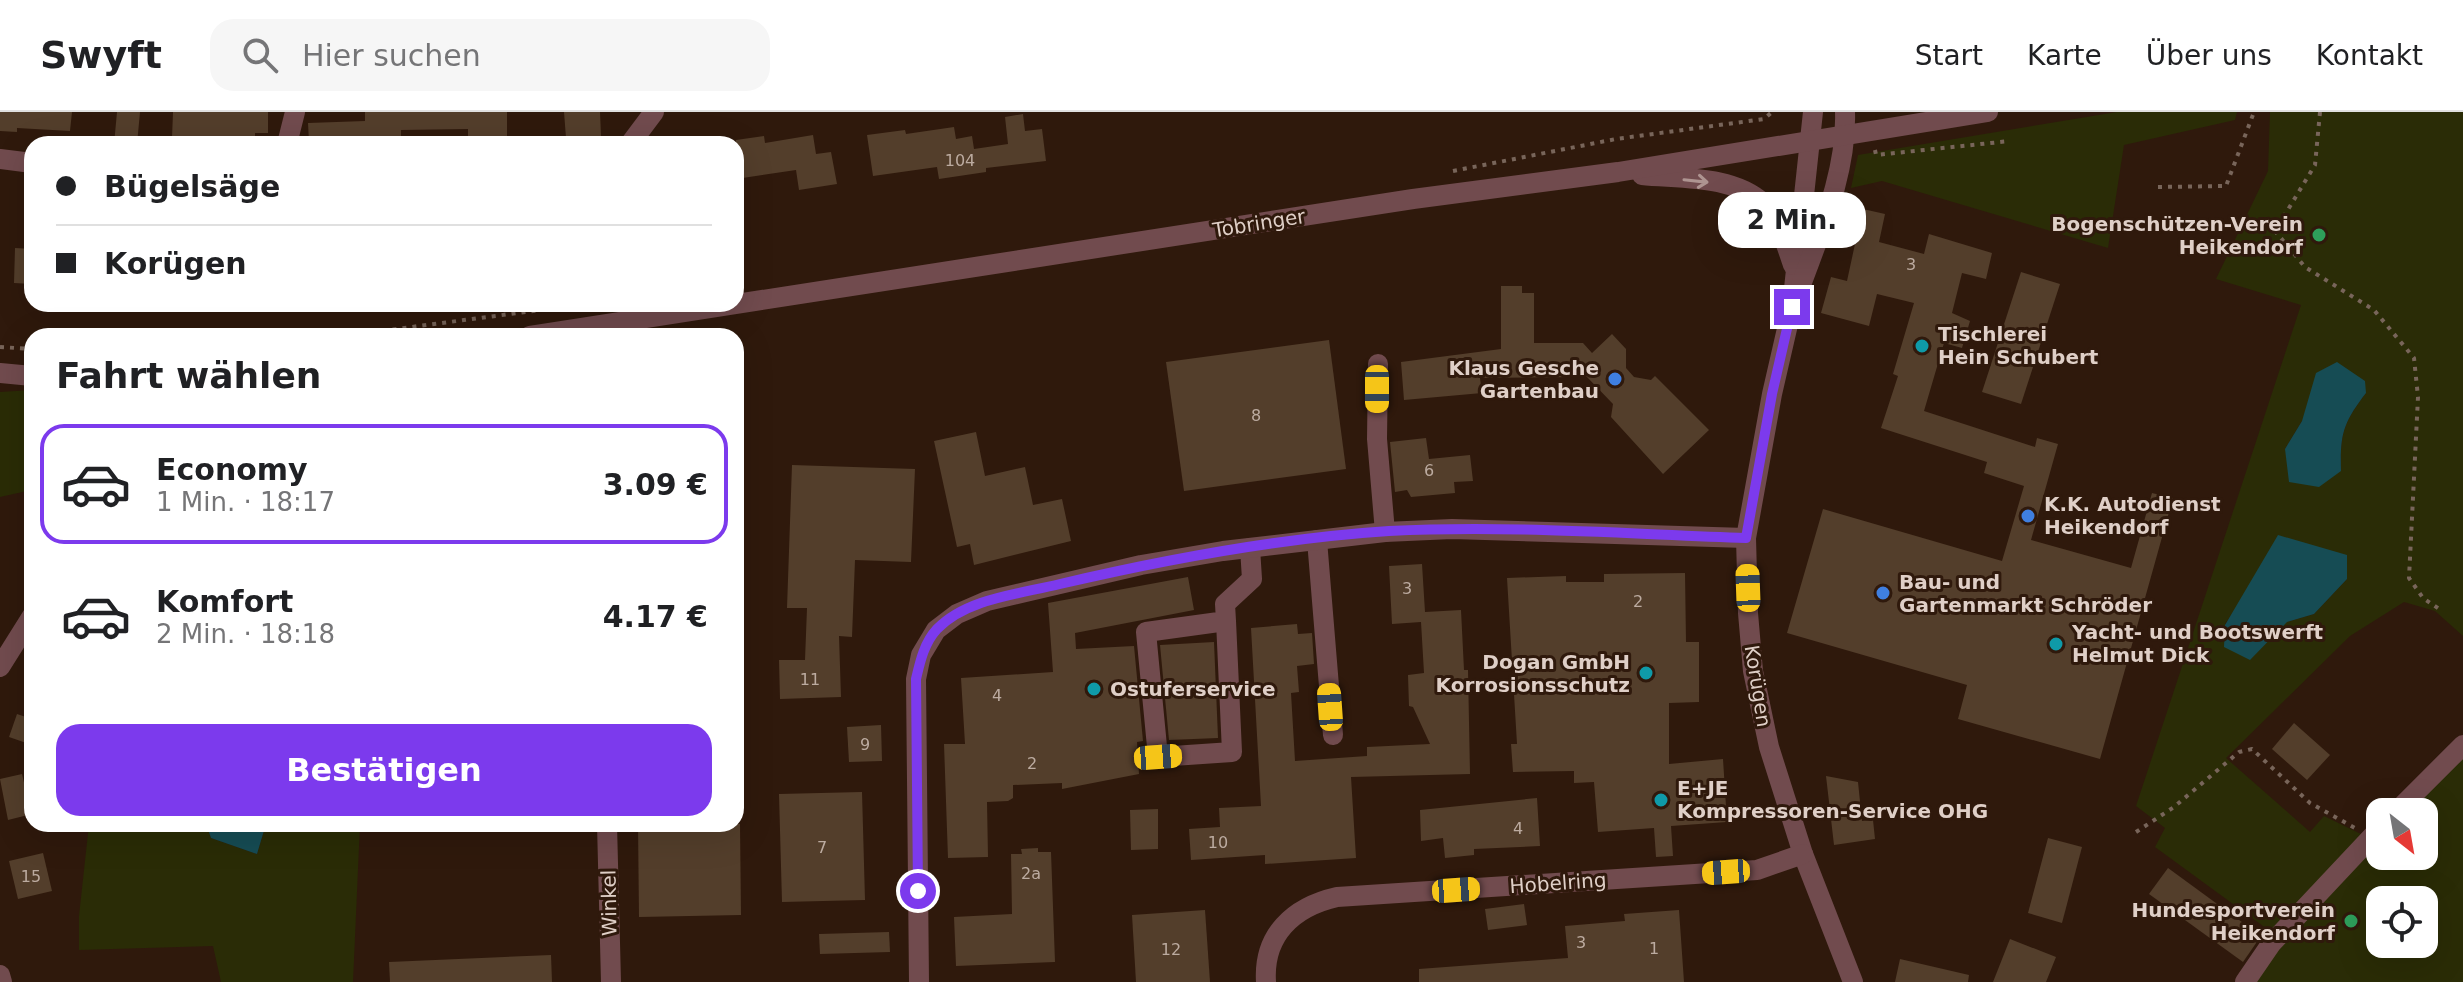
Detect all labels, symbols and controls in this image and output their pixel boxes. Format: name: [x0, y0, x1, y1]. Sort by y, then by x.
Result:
search box: [210, 19, 770, 91]
text: Swyft: [40, 33, 162, 77]
icon: search: [238, 33, 282, 77]
text: Hier suchen: [302, 38, 481, 73]
text: Start: [1915, 39, 1983, 72]
text: Karte: [2027, 39, 2102, 72]
text: Über uns: [2146, 39, 2272, 72]
text: Kontakt: [2316, 39, 2423, 72]
house number: 104: [945, 151, 975, 170]
text: Bügelsäge: [104, 169, 280, 204]
one-way arrow: [1682, 173, 1708, 188]
callout: 2 Min.: [1718, 191, 1866, 247]
street label: Tobringer: [1210, 204, 1308, 242]
text: 2 Min.: [1747, 205, 1837, 235]
place label: Bogenschützen-Verein Heikendorf: [2051, 212, 2303, 259]
marker: Bogenschützen-Verein Heikendorf: [2310, 226, 2328, 244]
text: Korügen: [104, 246, 247, 281]
house number: 3: [1906, 255, 1916, 274]
route end: [1774, 289, 1810, 325]
place label: Tischlerei Hein Schubert: [1938, 322, 2099, 369]
marker: Tischlerei Hein Schubert: [1913, 337, 1931, 355]
text: Fahrt wählen: [56, 355, 321, 396]
place label: Klaus Gesche Gartenbau: [1449, 356, 1599, 403]
car: [1365, 365, 1389, 413]
marker: Klaus Gesche Gartenbau: [1606, 370, 1624, 388]
house number: 8: [1251, 406, 1261, 425]
icon: car: [60, 448, 132, 520]
text: Economy: [156, 452, 308, 487]
house number: 6: [1424, 461, 1434, 480]
text: 3.09 €: [603, 467, 708, 502]
text: 1 Min. · 18:17: [156, 487, 335, 517]
place label: K.K. Autodienst Heikendorf: [2044, 492, 2221, 539]
marker: K.K. Autodienst Heikendorf: [2019, 507, 2037, 525]
car: [1735, 564, 1761, 612]
place label: Bau- und Gartenmarkt Schröder: [1899, 570, 2152, 617]
house number: 3: [1402, 579, 1412, 598]
icon: car: [60, 580, 132, 652]
text: Komfort: [156, 584, 293, 619]
marker: Bau- und Gartenmarkt Schröder: [1874, 584, 1892, 602]
house number: 2: [1633, 592, 1643, 611]
text: 4.17 €: [603, 599, 708, 634]
text: 2 Min. · 18:18: [156, 619, 335, 649]
place label: Yacht- und Bootswerft Helmut Dick: [2071, 620, 2324, 667]
marker: Yacht- und Bootswerft Helmut Dick: [2047, 635, 2065, 653]
street label: Korügen: [1740, 643, 1776, 729]
place label: Dogan GmbH Korrosionsschutz: [1436, 650, 1630, 697]
marker: Dogan GmbH Korrosionsschutz: [1637, 664, 1655, 682]
house number: 11: [800, 670, 820, 689]
place label: Ostuferservice: [1110, 677, 1275, 701]
marker: Ostuferservice: [1085, 680, 1103, 698]
car: [1316, 682, 1344, 732]
house number: 4: [992, 686, 1002, 705]
button: Bestätigen: [56, 724, 712, 816]
house number: 9: [860, 735, 870, 754]
car: [1133, 743, 1183, 771]
house number: 2: [1027, 754, 1037, 773]
place label: E+JE Kompressoren-Service OHG: [1677, 776, 1988, 823]
marker: E+JE Kompressoren-Service OHG: [1652, 791, 1670, 809]
north arrow: [2366, 798, 2438, 870]
map controls: [2366, 798, 2438, 958]
house number: 4: [1513, 819, 1523, 838]
house number: 10: [1208, 833, 1228, 852]
house number: 7: [817, 838, 827, 857]
car: [1701, 858, 1751, 886]
house number: 2a: [1021, 864, 1041, 883]
house number: 15: [21, 867, 41, 886]
street label: Hobelring: [1509, 868, 1607, 898]
street label: Winkel: [596, 870, 622, 936]
route start: [900, 873, 936, 909]
car: [1431, 876, 1481, 904]
button: locate: [2366, 886, 2438, 958]
place label: Hundesportverein Heikendorf: [2131, 898, 2335, 945]
marker: Hundesportverein Heikendorf: [2342, 912, 2360, 930]
house number: 3: [1576, 933, 1586, 952]
house number: 1: [1649, 939, 1659, 958]
house number: 12: [1161, 940, 1181, 959]

